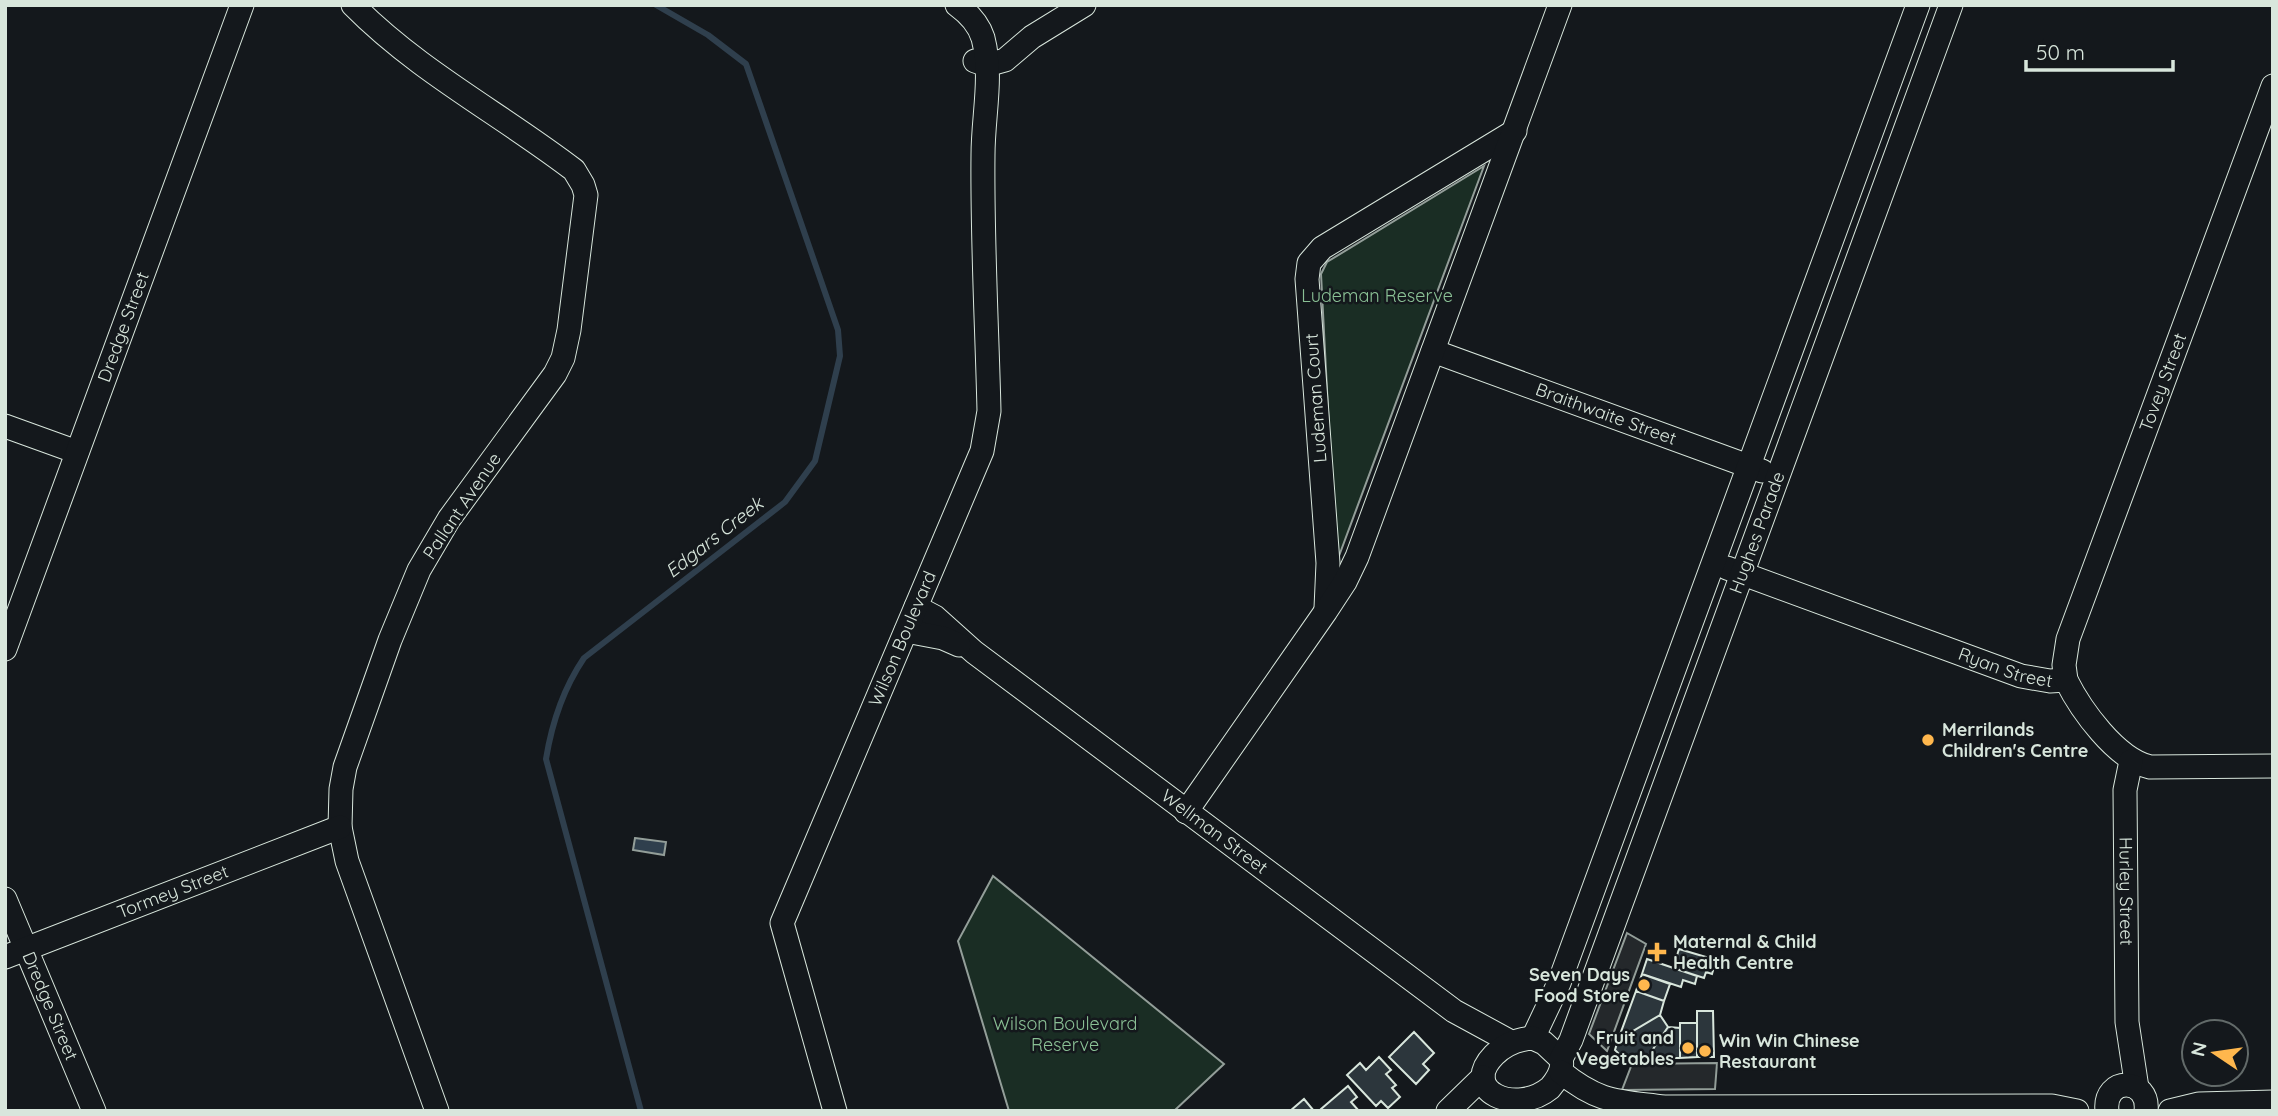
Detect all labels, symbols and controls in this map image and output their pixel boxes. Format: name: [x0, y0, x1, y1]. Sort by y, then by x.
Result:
scale bar: [2026, 28, 2173, 72]
text: 50 m: [2036, 39, 2085, 65]
street label: Dredge Street: [92, 269, 154, 385]
park label: Ludeman Reserve: [1301, 284, 1453, 307]
street label: Tovey Street: [2134, 330, 2191, 435]
street label: Ludeman Court: [1300, 333, 1331, 463]
street label: Braithwaite Street: [1532, 377, 1680, 450]
street label: Pallant Avenue: [417, 448, 506, 563]
street label: Hughes Parade: [1724, 468, 1790, 597]
water label: Edgars Creek: [660, 490, 769, 583]
street label: Wilson Boulevard: [863, 567, 941, 710]
street label: Ryan Street: [1955, 642, 2054, 692]
place label: Merrilands Children's Centre: [1942, 718, 2088, 762]
marker: Merrilands Children's Centre: [1920, 732, 1936, 748]
street label: Wellman Street: [1157, 784, 1273, 879]
street label: Hurley Street: [2114, 837, 2138, 946]
street label: Tormey Street: [114, 859, 232, 923]
place label: Maternal & Child Health Centre: [1673, 930, 1817, 974]
marker: Maternal & Child Health Centre: [1647, 942, 1667, 962]
street label: Dredge Street: [17, 948, 83, 1064]
place label: Seven Days Food Store: [1529, 963, 1630, 1007]
marker: Seven Days Food Store: [1636, 977, 1652, 993]
park label: Wilson Boulevard Reserve: [993, 1012, 1137, 1056]
north arrow: [2180, 1018, 2250, 1088]
place label: Fruit and Vegetables: [1576, 1026, 1674, 1070]
place label: Win Win Chinese Restaurant: [1719, 1029, 1860, 1073]
marker: Fruit and Vegetables: [1680, 1040, 1696, 1056]
text: N: [2185, 1040, 2212, 1059]
marker: Win Win Chinese Restaurant: [1697, 1043, 1713, 1059]

